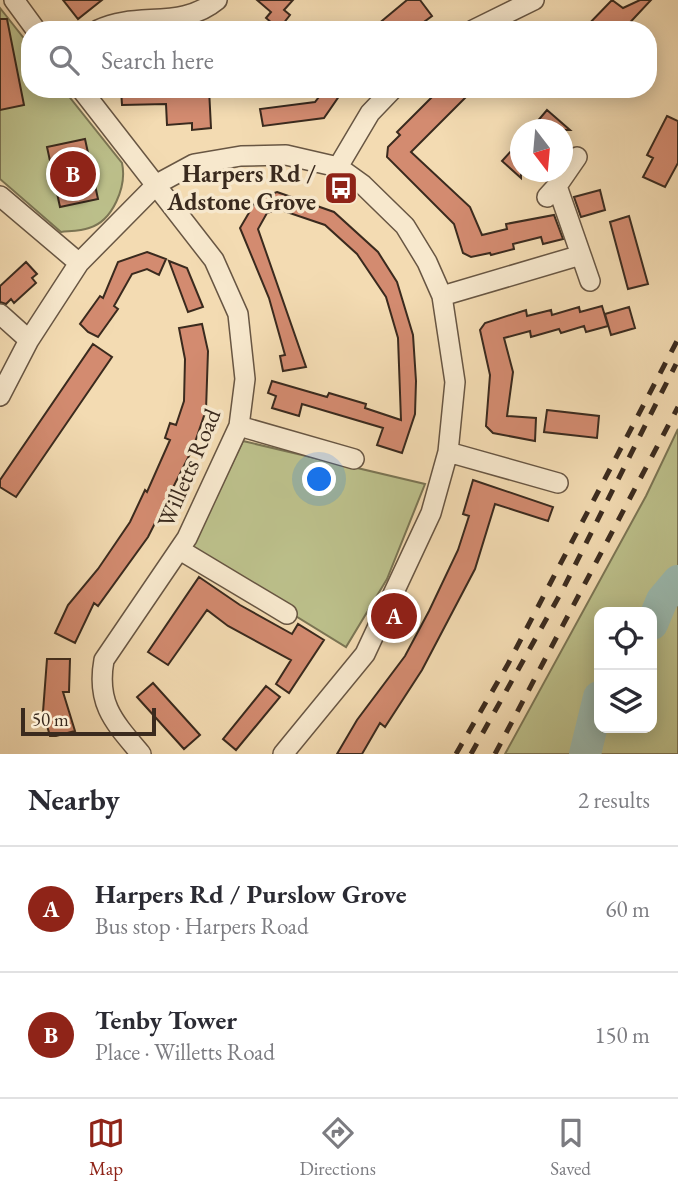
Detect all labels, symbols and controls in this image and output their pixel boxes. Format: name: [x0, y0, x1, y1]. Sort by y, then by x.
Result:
search box: [21, 21, 657, 98]
icon: search: [45, 41, 83, 79]
text: Search here: [101, 43, 214, 77]
north arrow: [510, 119, 573, 182]
pin: B: [50, 148, 96, 200]
place label: Harpers Rd / Adstone Grove: [166, 158, 316, 217]
bus stop icon: Harpers Rd / Adstone Grove: [322, 169, 360, 207]
street label: Willetts Road: [150, 403, 228, 532]
your location: [302, 462, 336, 496]
pin: A: [371, 590, 417, 642]
map controls: [594, 607, 657, 733]
button: locate: [594, 607, 657, 670]
button: layers: [594, 670, 657, 733]
scale bar: [21, 705, 156, 737]
text: 50 m: [32, 707, 69, 732]
text: Nearby: [28, 780, 120, 819]
text: 2 results: [578, 785, 650, 815]
text: Harpers Rd / Purslow Grove: [95, 877, 407, 911]
text: A: [43, 894, 59, 924]
text: 60 m: [605, 894, 650, 924]
text: Bus stop · Harpers Road: [95, 911, 309, 941]
text: Tenby Tower: [95, 1003, 237, 1037]
text: B: [44, 1020, 58, 1050]
text: 150 m: [594, 1020, 650, 1050]
text: Place · Willetts Road: [95, 1037, 275, 1067]
tab: Map: [87, 1114, 125, 1181]
tab: Directions: [299, 1114, 376, 1181]
tab: Saved: [550, 1114, 591, 1181]

